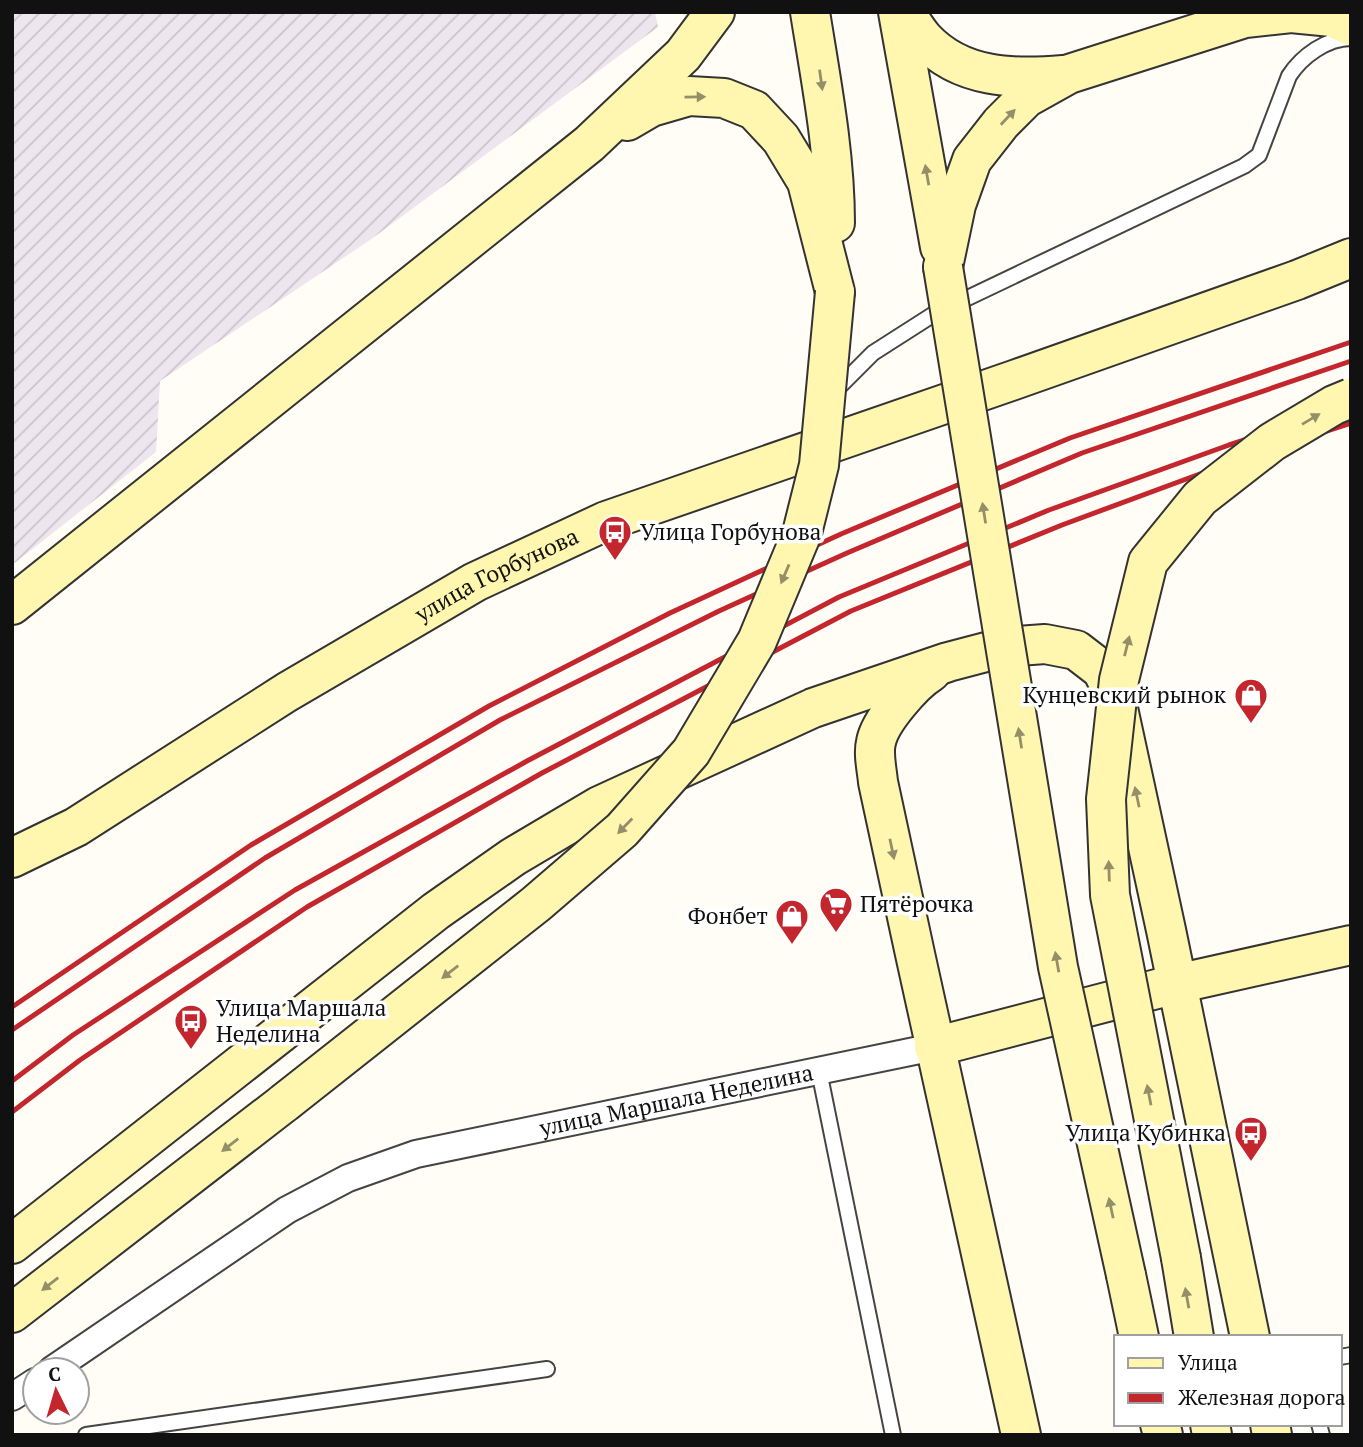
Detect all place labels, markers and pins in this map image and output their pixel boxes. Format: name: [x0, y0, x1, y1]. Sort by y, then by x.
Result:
bus stop icon: Улица Горбунова: [596, 513, 634, 562]
place label: Улица Горбунова: [640, 516, 822, 547]
shop icon: Кунцевский рынок: [1232, 676, 1270, 725]
place label: Кунцевский рынок: [1023, 679, 1227, 710]
supermarket icon: Пятёрочка: [817, 885, 855, 934]
place label: Пятёрочка: [860, 888, 974, 919]
shop icon: Фонбет: [773, 897, 811, 946]
place label: Фонбет: [688, 900, 768, 931]
place label: Улица Маршала Неделина: [216, 992, 387, 1049]
bus stop icon: Улица Маршала Неделина: [172, 1002, 210, 1051]
bus stop icon: Улица Кубинка: [1232, 1114, 1270, 1163]
place label: Улица Кубинка: [1065, 1117, 1226, 1148]

